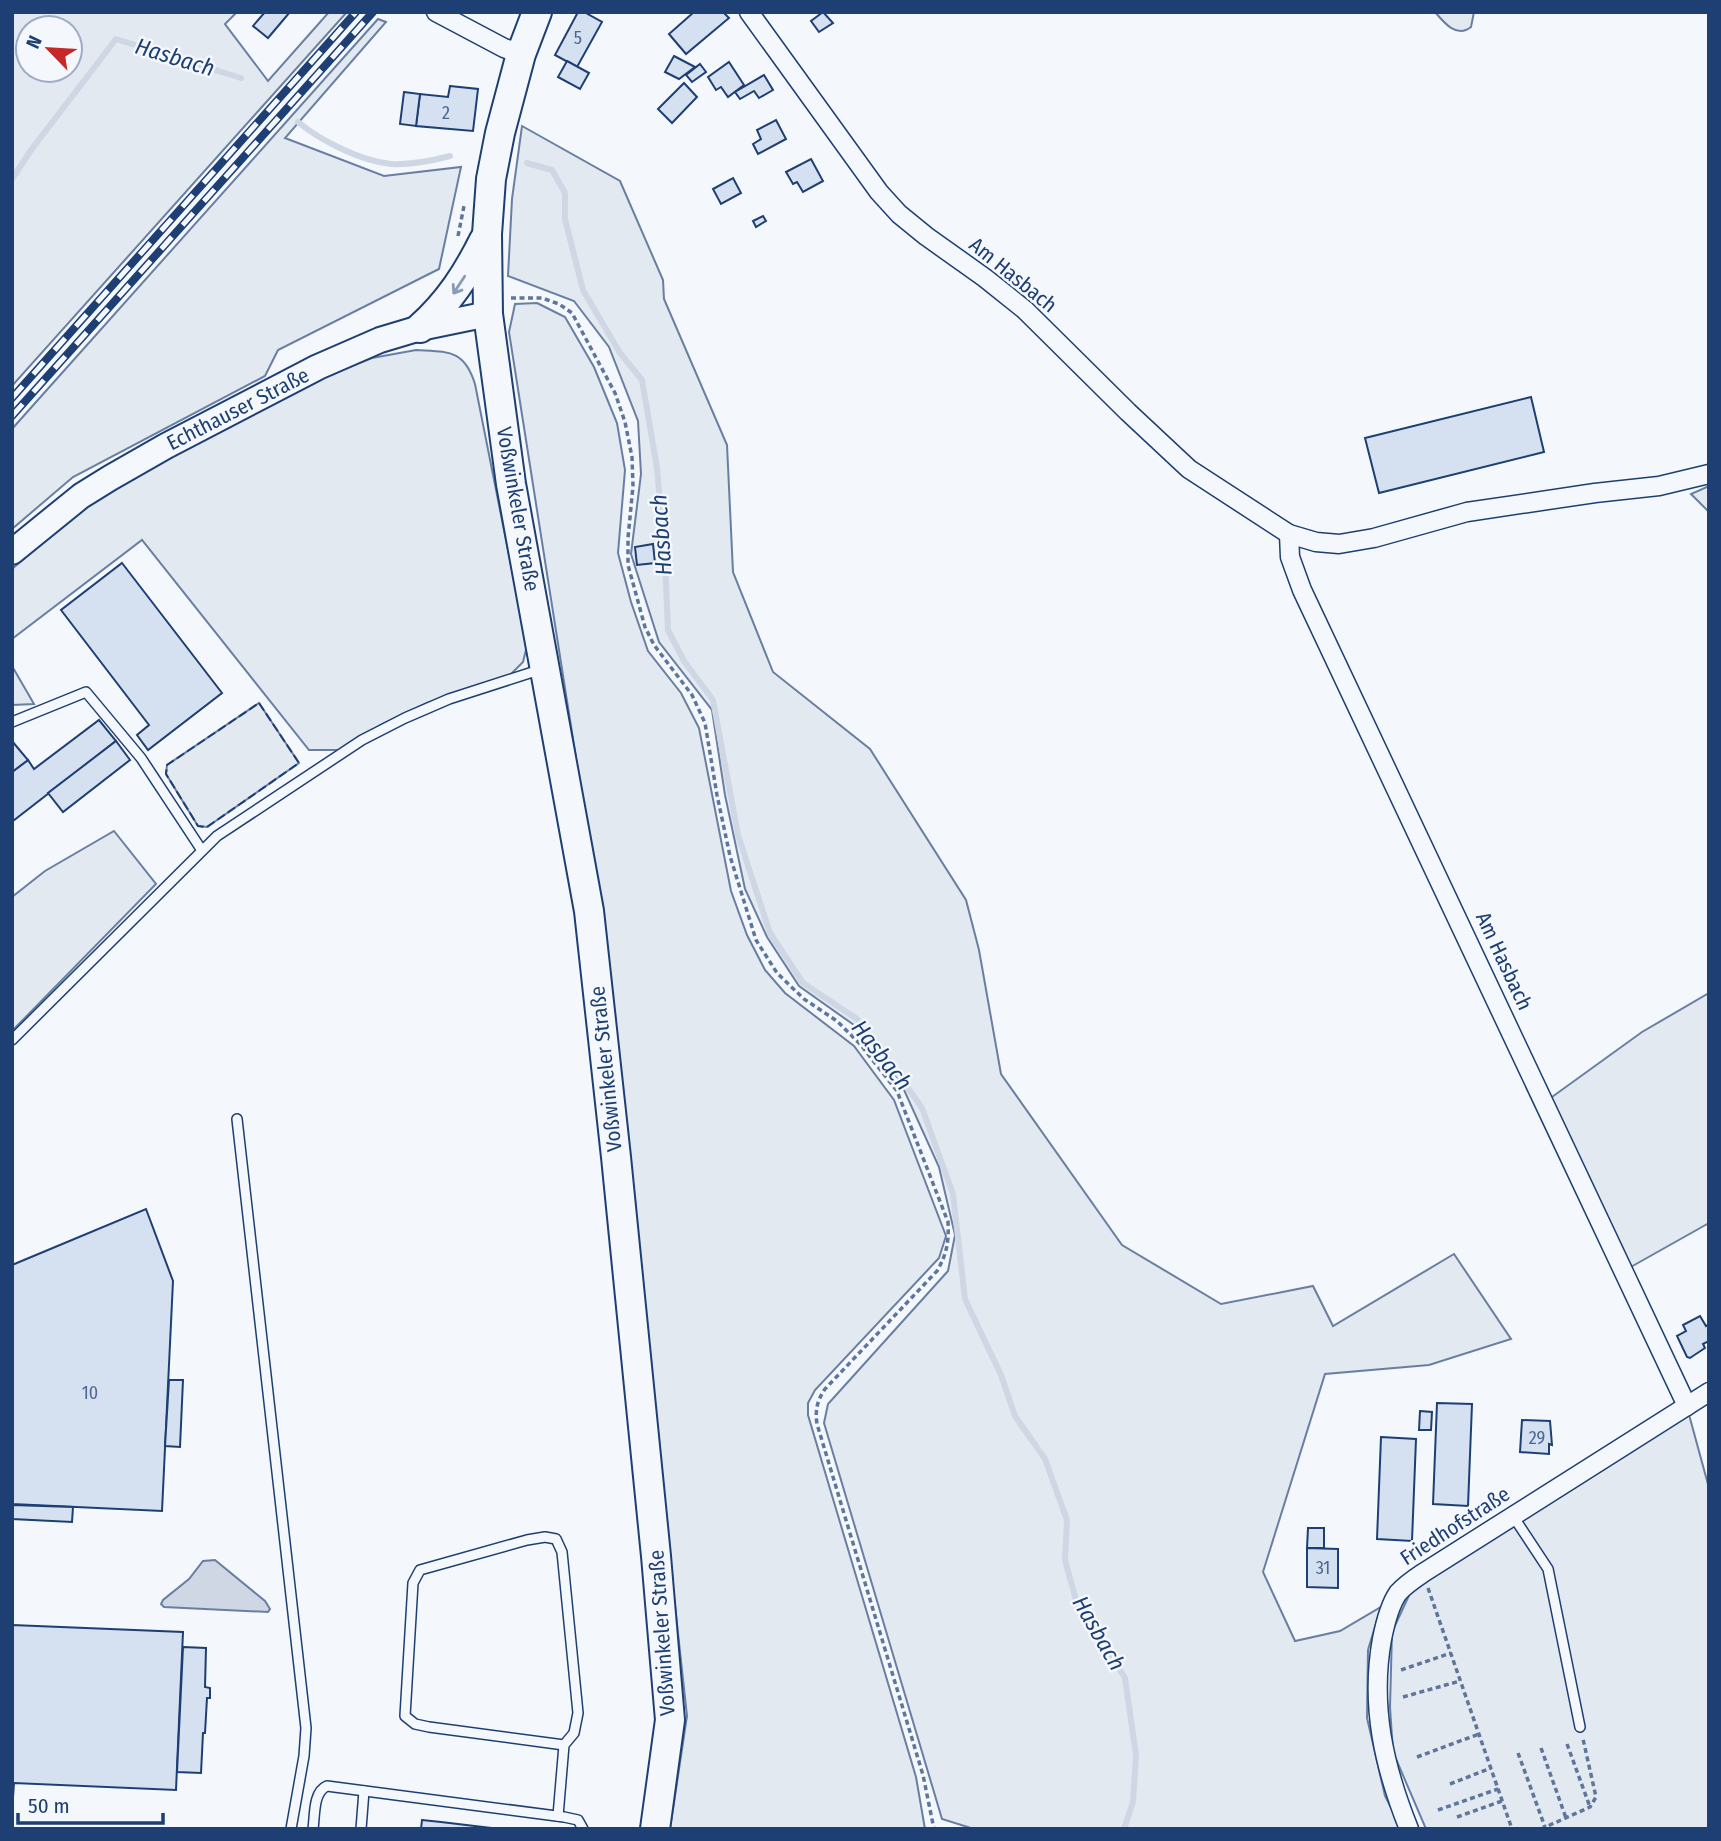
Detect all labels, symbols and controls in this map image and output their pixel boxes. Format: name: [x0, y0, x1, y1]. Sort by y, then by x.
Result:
north arrow: [14, 14, 84, 84]
house number: 5: [574, 27, 582, 49]
text: N: [21, 32, 47, 52]
water label: Hasbach: [132, 32, 218, 82]
house number: 2: [442, 102, 450, 124]
street label: Am Hasbach: [964, 232, 1062, 318]
one-way arrow: [452, 275, 466, 294]
street label: Echthauser Straße: [163, 362, 313, 456]
street label: Voßwinkeler Straße: [491, 425, 545, 593]
water label: Hasbach: [644, 493, 678, 577]
street label: Am Hasbach: [1470, 908, 1538, 1014]
street label: Voßwinkeler Straße: [584, 985, 628, 1153]
water label: Hasbach: [846, 1014, 918, 1096]
house number: 10: [82, 1382, 98, 1404]
house number: 29: [1529, 1427, 1545, 1449]
street label: Friedhofstraße: [1395, 1481, 1515, 1571]
street label: Voßwinkeler Straße: [643, 1549, 681, 1717]
house number: 31: [1316, 1557, 1330, 1579]
water label: Hasbach: [1066, 1591, 1132, 1675]
scale bar: [18, 1782, 163, 1826]
text: 50 m: [28, 1793, 70, 1819]

